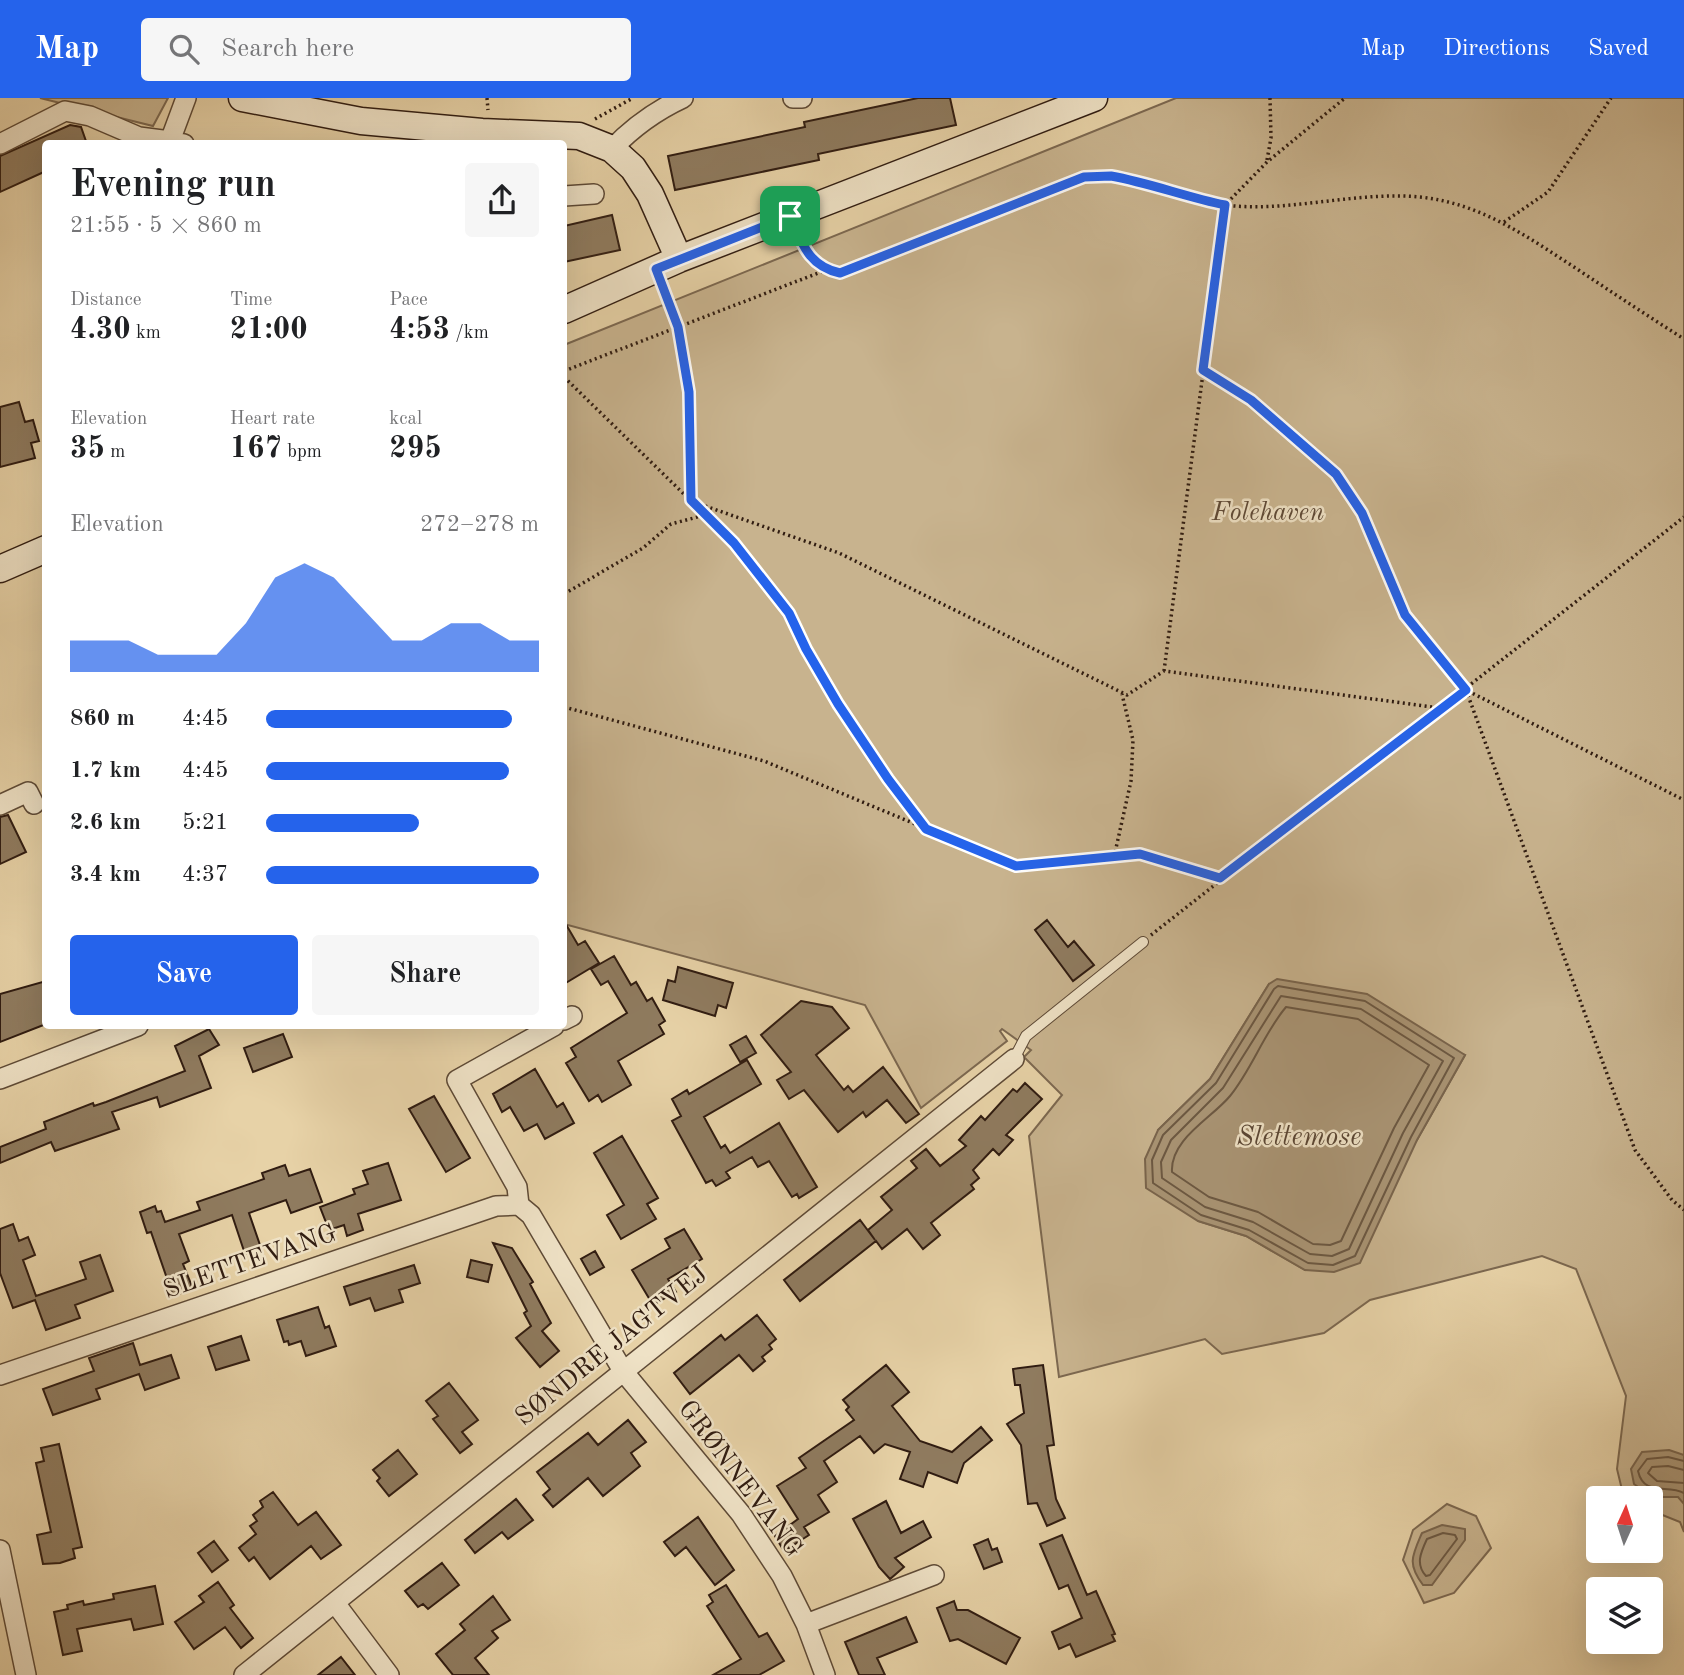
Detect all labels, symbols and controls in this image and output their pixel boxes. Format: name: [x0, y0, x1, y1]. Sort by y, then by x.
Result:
search box: [141, 18, 631, 81]
icon: search: [165, 30, 203, 68]
text: Map: [35, 33, 99, 66]
text: Search here: [221, 36, 354, 62]
text: Map: [1361, 37, 1405, 61]
text: Directions: [1443, 37, 1550, 61]
text: Saved: [1588, 37, 1649, 61]
button: share: [465, 163, 539, 237]
text: Evening run: [70, 167, 276, 205]
pin: [760, 186, 820, 246]
icon: arrive: [771, 197, 809, 235]
text: 21:55 · 5 × 860 m: [70, 214, 262, 237]
text: Distance: [70, 291, 142, 310]
text: Time: [230, 291, 272, 310]
text: Pace: [389, 291, 428, 310]
text: 4.30: [70, 315, 131, 345]
text: 21:00: [230, 315, 308, 345]
text: 4:53: [389, 315, 450, 345]
text: km: [131, 324, 161, 343]
text: /km: [450, 324, 489, 343]
text: Elevation: [70, 410, 147, 429]
text: Heart rate: [230, 410, 315, 429]
text: kcal: [389, 410, 422, 429]
text: 35: [70, 434, 105, 464]
text: 167: [230, 434, 282, 464]
text: 295: [389, 434, 442, 464]
text: m: [105, 443, 125, 462]
text: bpm: [282, 443, 322, 462]
park label: Folehaven: [1211, 500, 1324, 526]
text: Elevation: [70, 513, 164, 536]
text: 272–278 m: [420, 513, 539, 536]
text: 860 m: [70, 707, 135, 730]
text: 4:45: [182, 707, 228, 730]
text: 1.7 km: [70, 759, 141, 782]
text: 4:45: [182, 759, 228, 782]
text: 2.6 km: [70, 811, 141, 834]
text: 5:21: [182, 811, 228, 834]
text: 3.4 km: [70, 863, 141, 886]
text: 4:37: [182, 863, 228, 886]
button: Save: [70, 935, 298, 1015]
button: Share: [312, 935, 539, 1015]
water label: Slettemose: [1236, 1124, 1362, 1152]
street label: SLETTEVANG: [160, 1220, 340, 1304]
street label: SØNDRE JAGTVEJ: [511, 1261, 713, 1431]
street label: GRØNNEVANG: [673, 1396, 807, 1562]
north arrow: [1586, 1486, 1662, 1563]
map controls: [1586, 1486, 1663, 1654]
button: layers: [1586, 1577, 1663, 1654]

